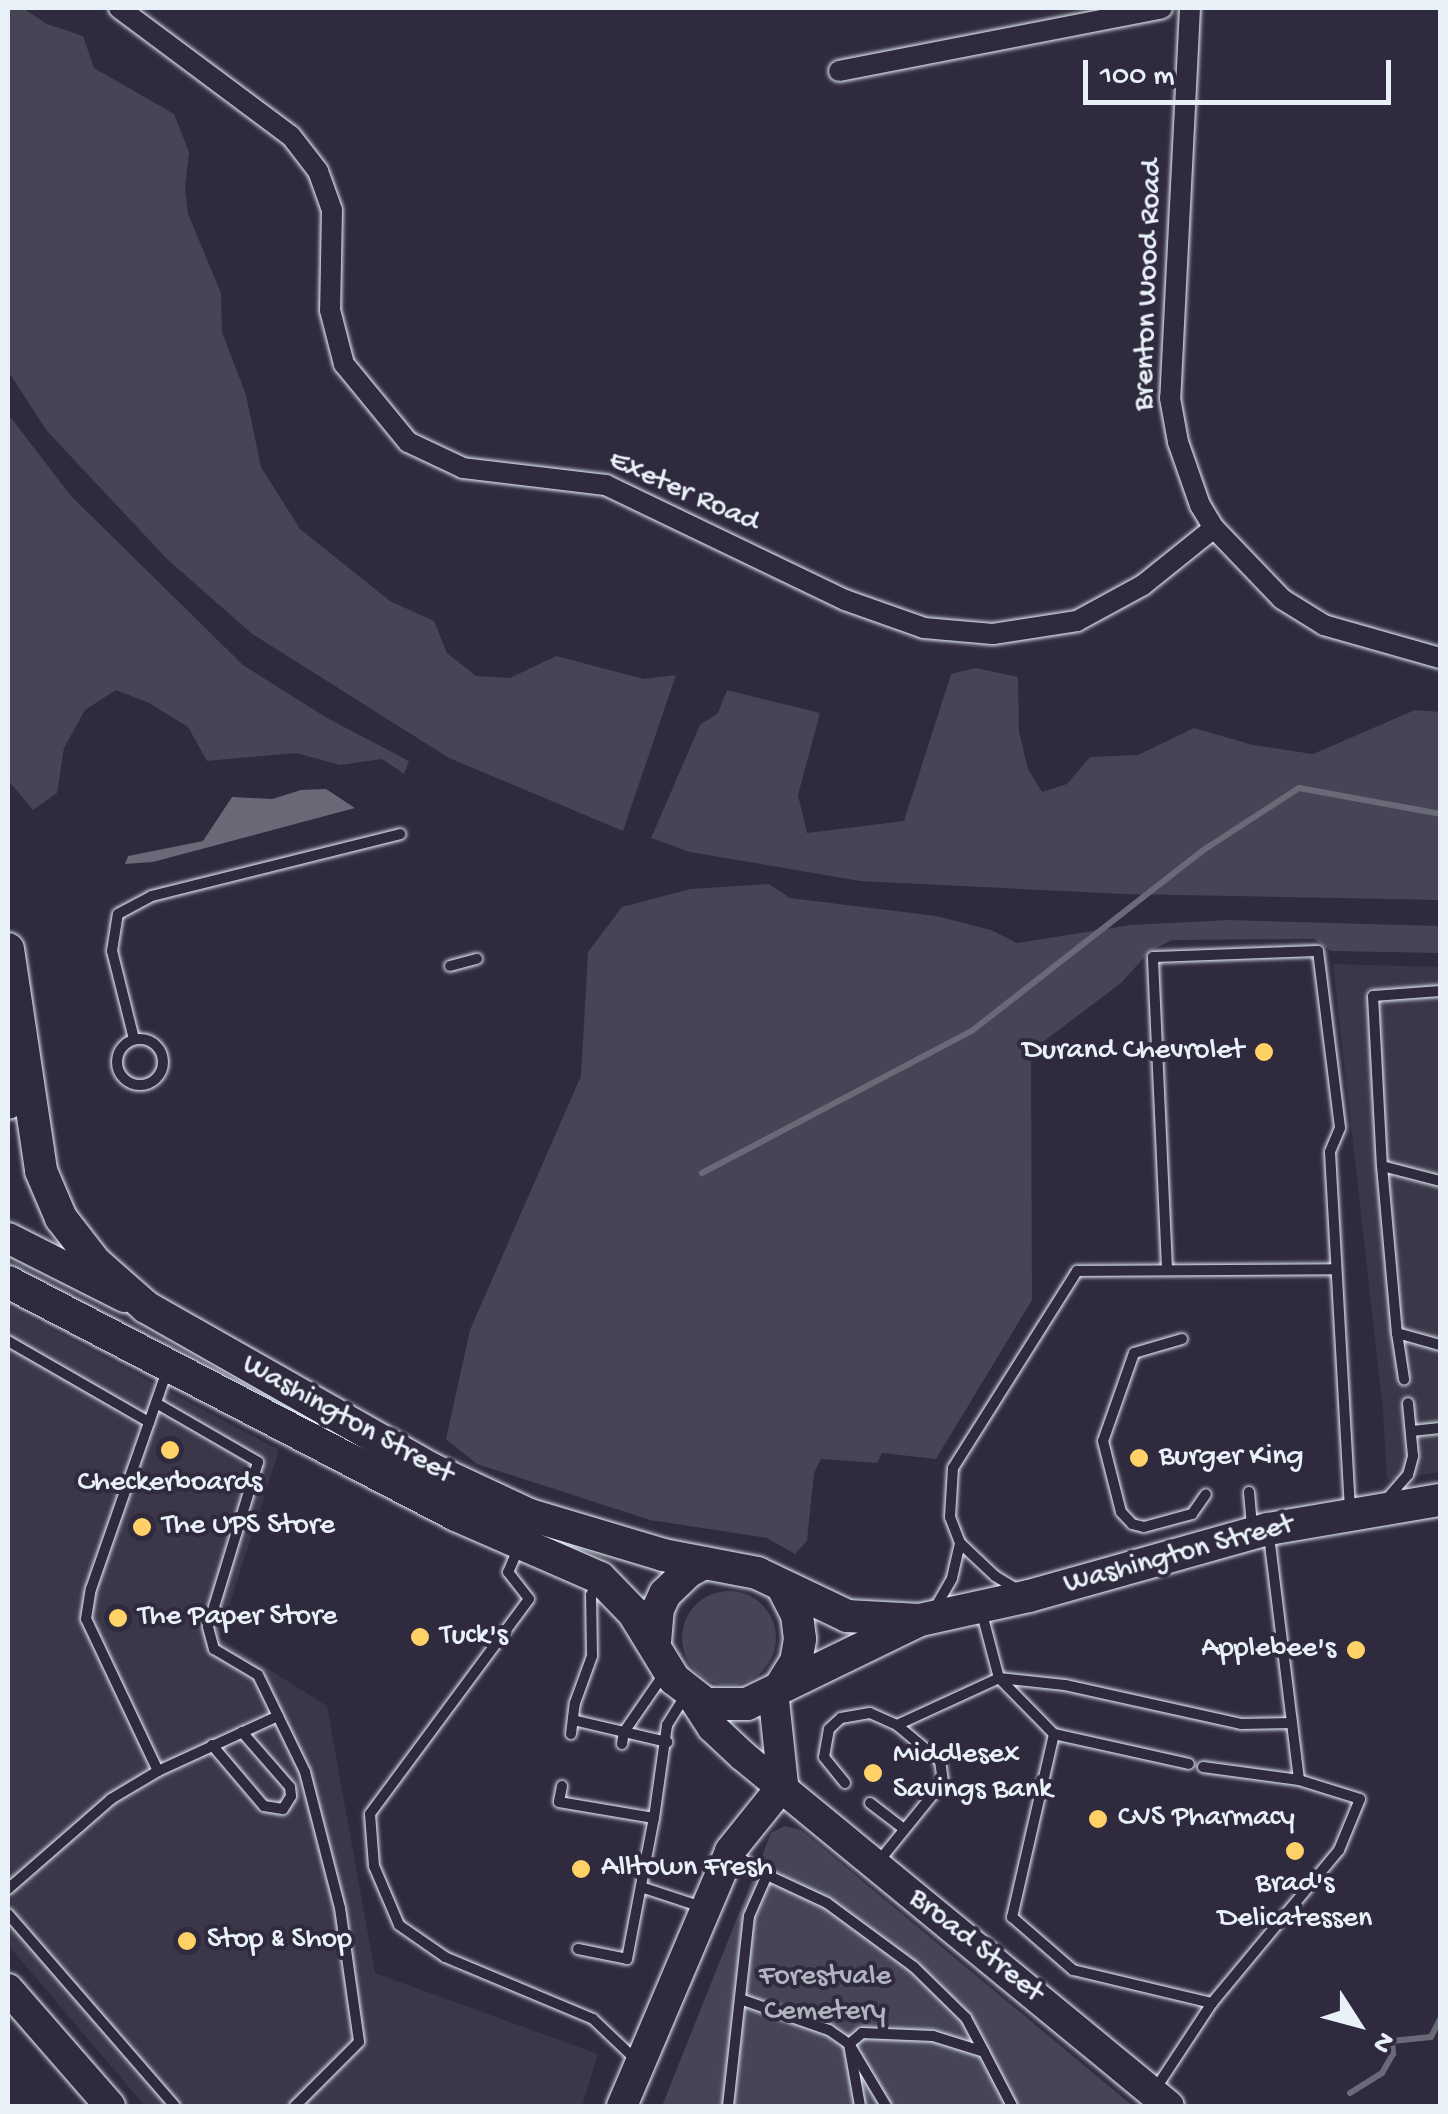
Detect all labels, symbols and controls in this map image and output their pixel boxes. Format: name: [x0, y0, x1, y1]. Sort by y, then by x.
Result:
scale bar: [1088, 40, 1396, 102]
text: 100 m: [1100, 60, 1175, 95]
street label: Brenton Wood Road: [1128, 159, 1172, 411]
street label: Exeter Road: [602, 444, 764, 542]
place label: Durand Chevrolet: [1023, 1034, 1244, 1070]
marker: Durand Chevrolet: [1253, 1041, 1275, 1063]
street label: Washington Street: [235, 1348, 459, 1494]
marker: Checkerboards: [159, 1439, 181, 1461]
place label: Burger King: [1159, 1440, 1304, 1476]
marker: Burger King: [1128, 1447, 1150, 1469]
place label: Checkerboards: [78, 1466, 262, 1502]
street label: Washington Street: [1060, 1508, 1298, 1604]
place label: The UPS Store: [162, 1509, 335, 1545]
marker: The UPS Store: [131, 1516, 153, 1538]
place label: The Paper Store: [138, 1600, 337, 1636]
marker: The Paper Store: [107, 1607, 129, 1629]
place label: Tuck's: [440, 1619, 508, 1655]
marker: Tuck's: [409, 1626, 431, 1648]
place label: Applebee's: [1201, 1632, 1336, 1668]
marker: Applebee's: [1345, 1639, 1367, 1661]
place label: Middlesex Savings Bank: [893, 1738, 1052, 1808]
marker: Middlesex Savings Bank: [862, 1762, 884, 1784]
place label: CVS Pharmacy: [1118, 1801, 1295, 1837]
marker: CVS Pharmacy: [1087, 1808, 1109, 1830]
marker: Brad's Delicatessen: [1284, 1840, 1306, 1862]
place label: Alltown Fresh: [601, 1851, 773, 1887]
marker: Alltown Fresh: [570, 1858, 592, 1880]
place label: Brad's Delicatessen: [1218, 1867, 1372, 1938]
street label: Broad Street: [900, 1882, 1050, 2012]
place label: Stop & Shop: [207, 1923, 352, 1959]
marker: Stop & Shop: [176, 1930, 198, 1952]
park label: Forestvale Cemetery: [759, 1960, 891, 2030]
north arrow: [1308, 1974, 1408, 2074]
text: N: [1364, 2025, 1401, 2059]

